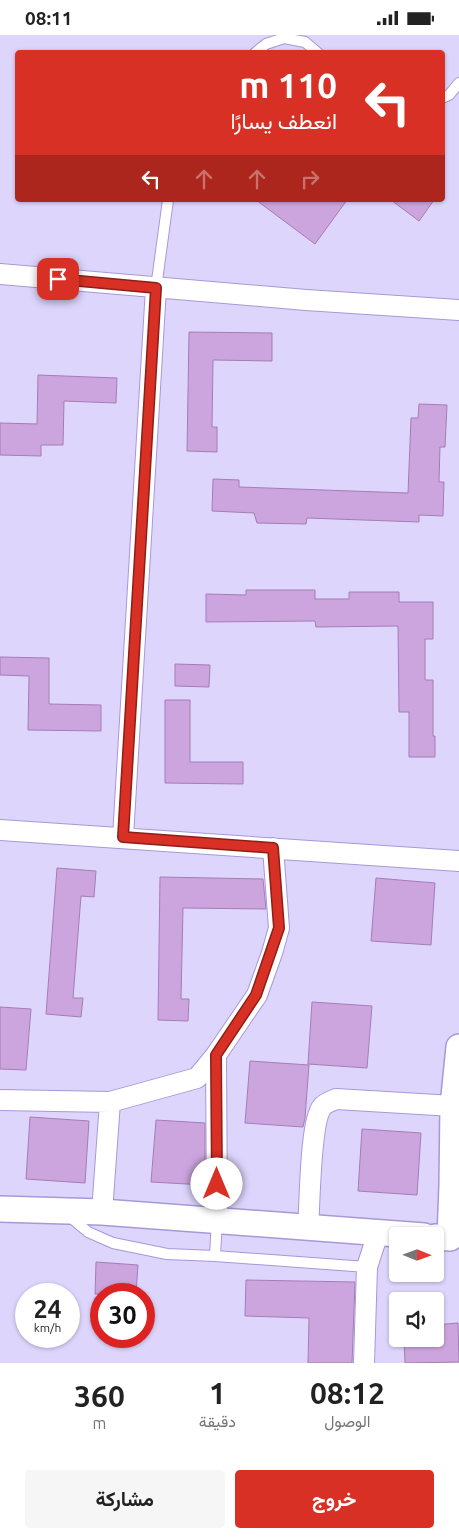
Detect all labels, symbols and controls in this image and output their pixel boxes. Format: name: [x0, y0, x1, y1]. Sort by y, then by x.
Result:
text: 08:11: [25, 7, 73, 29]
text: 110 m: [239, 65, 337, 105]
icon: left: [355, 70, 420, 135]
text: انعطف يسارًا: [230, 108, 337, 133]
icon: left: [137, 165, 165, 193]
icon: ahead: [190, 165, 218, 193]
icon: ahead: [243, 165, 271, 193]
icon: right: [296, 165, 324, 193]
pin: [37, 258, 79, 300]
icon: arrive: [44, 265, 72, 293]
position arrow: [190, 1157, 242, 1209]
north arrow: [389, 1227, 444, 1283]
map controls: [389, 1227, 444, 1347]
speed limit sign: 30: [90, 1283, 155, 1348]
button: sound: [389, 1292, 444, 1347]
text: 24: [33, 1295, 62, 1323]
text: km/h: [34, 1321, 61, 1334]
text: 1: [209, 1376, 226, 1410]
text: 08:12: [310, 1376, 385, 1410]
text: 360: [74, 1379, 125, 1413]
text: دقيقة: [199, 1412, 236, 1430]
text: الوصول: [324, 1412, 371, 1430]
text: m: [93, 1414, 106, 1432]
button: مشاركة: [25, 1470, 225, 1528]
button: خروج: [235, 1470, 434, 1528]

